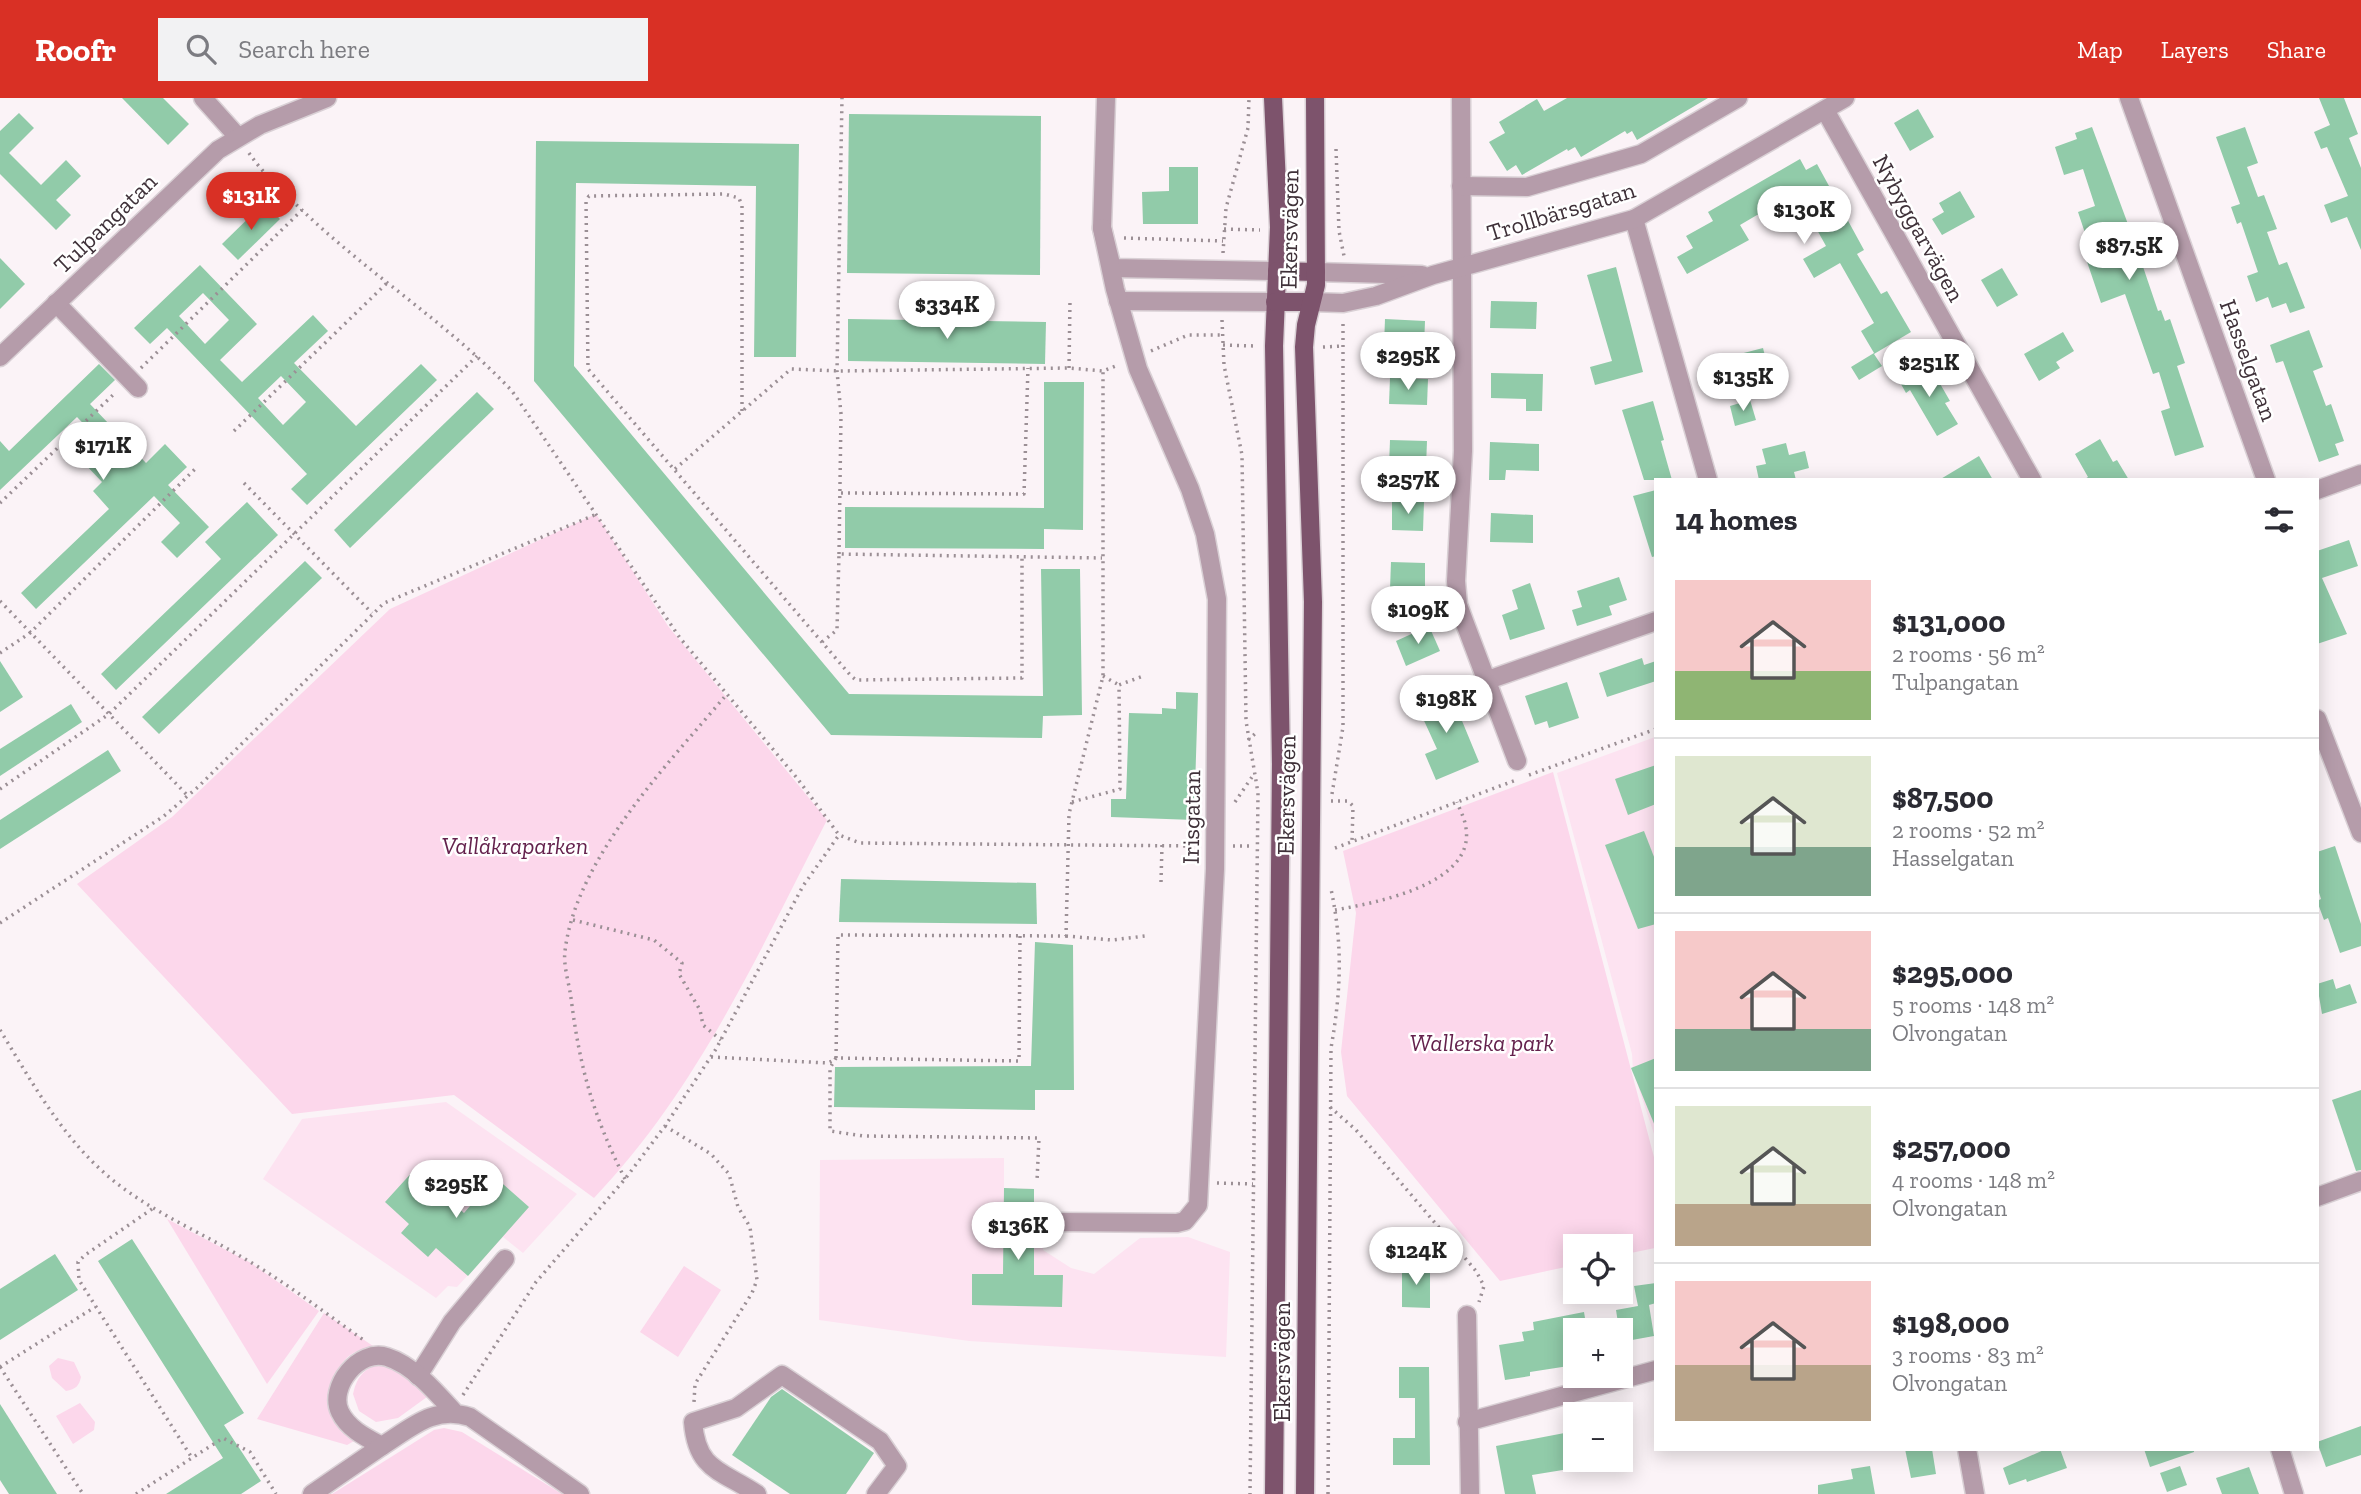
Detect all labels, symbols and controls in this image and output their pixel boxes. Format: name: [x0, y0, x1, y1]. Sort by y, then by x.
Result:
search box: [158, 18, 648, 81]
text: Roofr: [35, 30, 116, 69]
icon: search: [182, 30, 220, 68]
text: Search here: [238, 33, 370, 65]
text: Map: [2077, 35, 2123, 64]
text: Layers: [2161, 35, 2229, 64]
text: Share: [2267, 35, 2326, 64]
street label: Nybyggarvägen: [1867, 149, 1971, 307]
street label: Tulpangatan: [47, 166, 163, 279]
street label: Ekersvägen: [1273, 168, 1305, 289]
pin: $131K: [202, 172, 300, 232]
street label: Trollbärsgatan: [1483, 175, 1639, 247]
text: $131K: [222, 181, 280, 209]
pin: $130K: [1755, 186, 1853, 246]
text: $130K: [1773, 195, 1835, 223]
pin: $87.5K: [2072, 222, 2186, 282]
text: $87.5K: [2096, 231, 2162, 259]
pin: $334K: [898, 282, 996, 341]
text: $334K: [915, 290, 979, 318]
street label: Hasselgatan: [2214, 295, 2284, 425]
pin: $295K: [1359, 332, 1457, 392]
pin: $251K: [1880, 340, 1978, 399]
text: $295K: [1376, 341, 1440, 369]
text: $251K: [1899, 348, 1959, 376]
pin: $135K: [1694, 354, 1792, 413]
text: $135K: [1713, 362, 1773, 390]
pin: $171K: [54, 422, 152, 482]
text: $171K: [75, 431, 131, 459]
pin: $257K: [1359, 456, 1457, 516]
text: $257K: [1377, 465, 1439, 493]
icon: filters: [2260, 501, 2298, 539]
text: 14 homes: [1675, 502, 1798, 538]
pin: $109K: [1369, 587, 1467, 646]
text: $109K: [1387, 595, 1449, 623]
text: $131,000: [1892, 604, 2005, 640]
icon: home: [1731, 608, 1815, 692]
text: 2 rooms · 56 m²: [1892, 640, 2045, 668]
text: Tulpangatan: [1892, 668, 2019, 696]
pin: $198K: [1397, 676, 1495, 735]
text: $198K: [1416, 684, 1476, 712]
street label: Ekersvägen: [1270, 734, 1302, 855]
street label: Irisgatan: [1176, 769, 1206, 864]
text: $87,500: [1892, 780, 1994, 816]
icon: home: [1731, 784, 1815, 868]
text: 2 rooms · 52 m²: [1892, 816, 2044, 844]
park label: Vallåkraparken: [442, 831, 588, 860]
text: Hasselgatan: [1892, 844, 2014, 872]
text: $295,000: [1892, 955, 2013, 991]
icon: home: [1731, 959, 1815, 1043]
text: 5 rooms · 148 m²: [1892, 991, 2054, 1019]
text: Olvongatan: [1892, 1019, 2007, 1047]
park label: Wallerska park: [1410, 1028, 1555, 1057]
text: $257,000: [1892, 1130, 2011, 1166]
icon: home: [1731, 1134, 1815, 1218]
pin: $295K: [407, 1160, 505, 1220]
text: 4 rooms · 148 m²: [1892, 1166, 2055, 1194]
text: $295K: [424, 1169, 488, 1197]
text: Olvongatan: [1892, 1194, 2007, 1222]
pin: $136K: [969, 1202, 1067, 1262]
text: $136K: [988, 1211, 1048, 1239]
pin: $124K: [1367, 1228, 1465, 1287]
map controls: [1563, 1234, 1633, 1472]
button: locate: [1563, 1234, 1633, 1304]
text: $124K: [1385, 1236, 1447, 1264]
street label: Ekersvägen: [1267, 1302, 1296, 1422]
text: $198,000: [1892, 1305, 2010, 1341]
icon: home: [1731, 1309, 1815, 1393]
button: +: [1563, 1318, 1633, 1388]
text: 3 rooms · 83 m²: [1892, 1341, 2044, 1369]
text: Olvongatan: [1892, 1369, 2007, 1397]
button: −: [1563, 1402, 1633, 1472]

